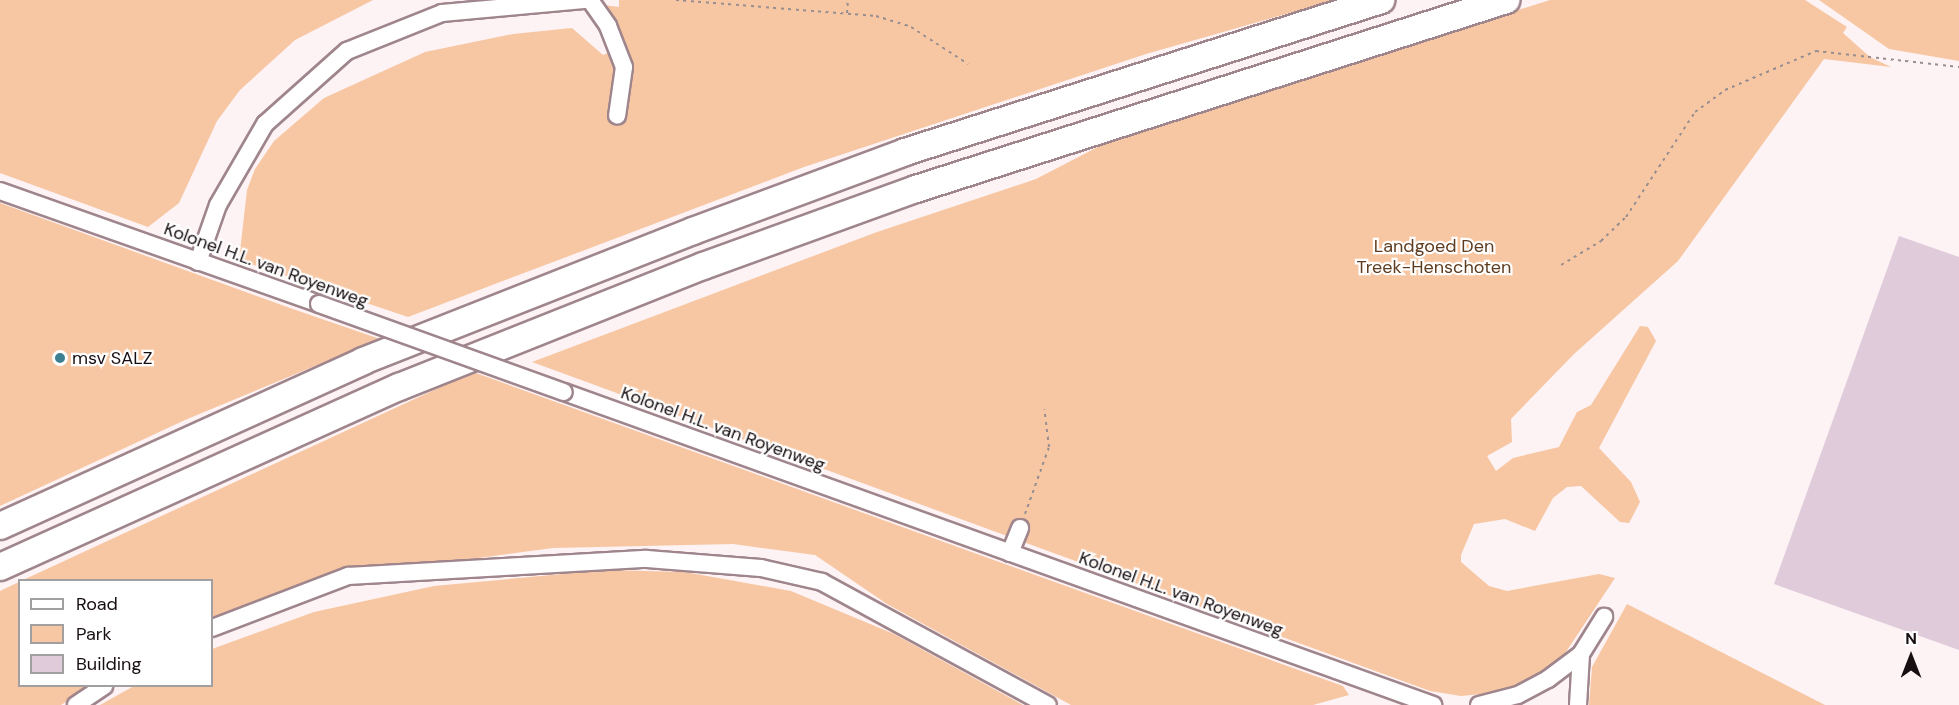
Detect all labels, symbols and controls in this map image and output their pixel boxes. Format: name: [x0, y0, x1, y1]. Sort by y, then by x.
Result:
street label: Kolonel H.L. van Royenweg: [161, 218, 371, 312]
park label: Landgoed Den Treek-Henschoten: [1357, 236, 1511, 278]
place label: msv SALZ: [72, 347, 152, 369]
marker: msv SALZ: [53, 351, 67, 365]
street label: Kolonel H.L. van Royenweg: [618, 382, 828, 476]
street label: Kolonel H.L. van Royenweg: [1076, 547, 1286, 641]
legend: [18, 579, 213, 687]
text: Road: [76, 592, 118, 616]
text: Park: [76, 622, 112, 646]
north arrow: [1881, 627, 1941, 687]
text: N: [1905, 628, 1917, 649]
text: Building: [76, 652, 141, 676]

